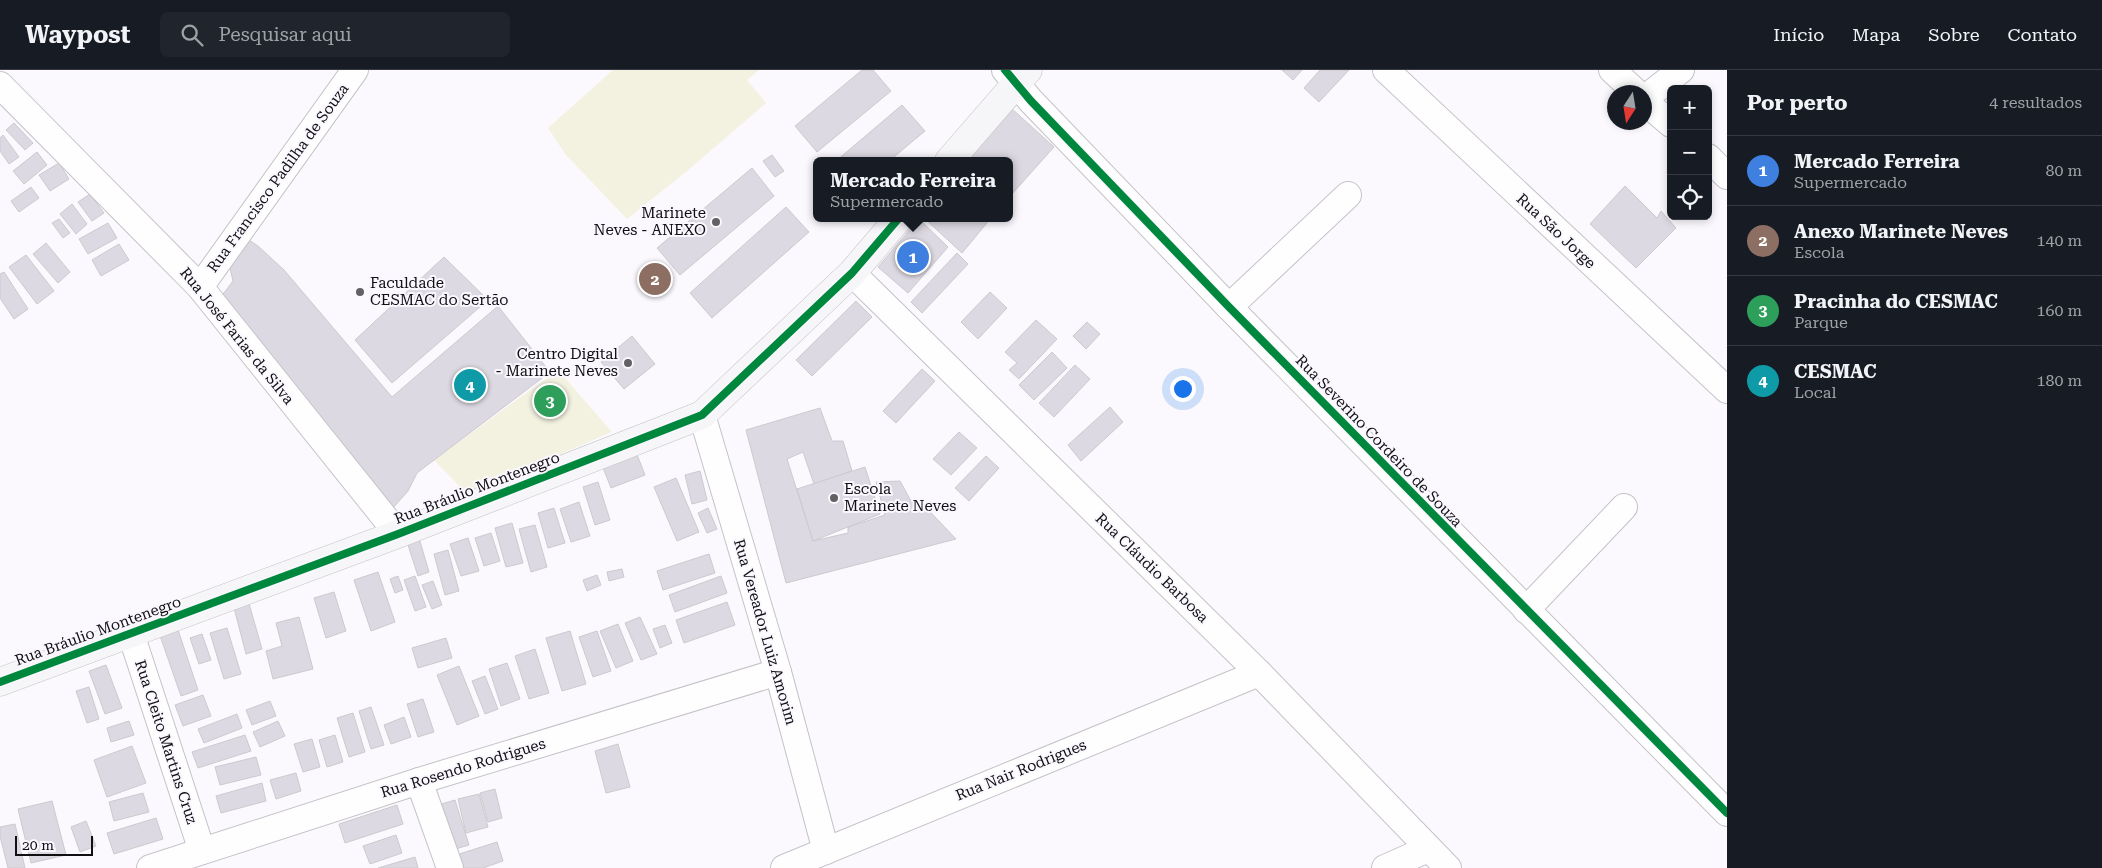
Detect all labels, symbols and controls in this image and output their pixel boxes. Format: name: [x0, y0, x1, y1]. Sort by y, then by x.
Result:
search box: [160, 12, 510, 57]
text: Waypost: [25, 21, 130, 49]
icon: search: [178, 21, 206, 49]
text: Pesquisar aqui: [218, 23, 352, 46]
text: Início: [1773, 24, 1824, 45]
text: Mapa: [1852, 24, 1900, 45]
text: Sobre: [1928, 24, 1980, 45]
text: Contato: [2008, 24, 2077, 45]
street label: Rua Francisco Padilha de Souza: [204, 80, 352, 276]
north arrow: [1607, 85, 1652, 130]
map controls: [1667, 85, 1712, 220]
button: +: [1667, 85, 1712, 130]
text: Por perto: [1747, 91, 1848, 115]
text: 4 resultados: [1989, 93, 2082, 112]
button: −: [1667, 130, 1712, 175]
text: Mercado Ferreira: [1794, 150, 1960, 173]
popup: [813, 157, 1013, 222]
text: 1: [1759, 161, 1767, 180]
text: 80 m: [2045, 161, 2082, 180]
text: Mercado Ferreira: [830, 169, 996, 192]
text: Supermercado: [1794, 173, 1907, 192]
button: locate: [1667, 175, 1712, 220]
street label: Rua São Jorge: [1513, 190, 1599, 272]
text: Supermercado: [830, 192, 943, 211]
place label: Marinete Neves - ANEXO: [594, 204, 706, 239]
marker: Marinete Neves - ANEXO: [710, 216, 722, 228]
text: Anexo Marinete Neves: [1794, 220, 2008, 243]
text: 2: [1759, 231, 1767, 250]
text: 140 m: [2036, 231, 2082, 250]
pin: 1: [897, 238, 929, 276]
text: Escola: [1794, 243, 1844, 262]
pin: 2: [639, 260, 671, 298]
street label: Rua José Farias da Silva: [176, 264, 298, 408]
place label: Faculdade CESMAC do Sertão: [370, 274, 508, 309]
marker: Faculdade CESMAC do Sertão: [354, 286, 366, 298]
text: Pracinha do CESMAC: [1794, 290, 1998, 313]
text: 3: [1759, 301, 1767, 320]
text: 160 m: [2036, 301, 2082, 320]
text: Parque: [1794, 313, 1848, 332]
place label: Centro Digital - Marinete Neves: [495, 345, 618, 380]
street label: Rua Severino Cordeiro de Souza: [1292, 351, 1466, 531]
marker: Centro Digital - Marinete Neves: [622, 357, 634, 369]
text: CESMAC: [1794, 360, 1877, 383]
pin: 4: [454, 366, 486, 404]
text: 4: [1759, 371, 1767, 390]
text: 180 m: [2036, 371, 2082, 390]
your location: [1170, 376, 1196, 402]
pin: 3: [534, 382, 566, 420]
text: Local: [1794, 383, 1836, 402]
street label: Rua Bráulio Montenegro: [392, 448, 562, 528]
place label: Escola Marinete Neves: [844, 480, 956, 515]
marker: Escola Marinete Neves: [828, 492, 840, 504]
street label: Rua Cláudio Barbosa: [1092, 509, 1212, 627]
street label: Rua Vereador Luiz Amorim: [730, 537, 800, 727]
street label: Rua Bráulio Montenegro: [12, 593, 184, 669]
street label: Rua Cleito Martins Cruz: [131, 658, 201, 826]
street label: Rua Rosendo Rodrigues: [378, 734, 548, 802]
street label: Rua Nair Rodrigues: [953, 736, 1089, 804]
scale bar: [15, 833, 92, 856]
text: 20 m: [22, 837, 54, 853]

